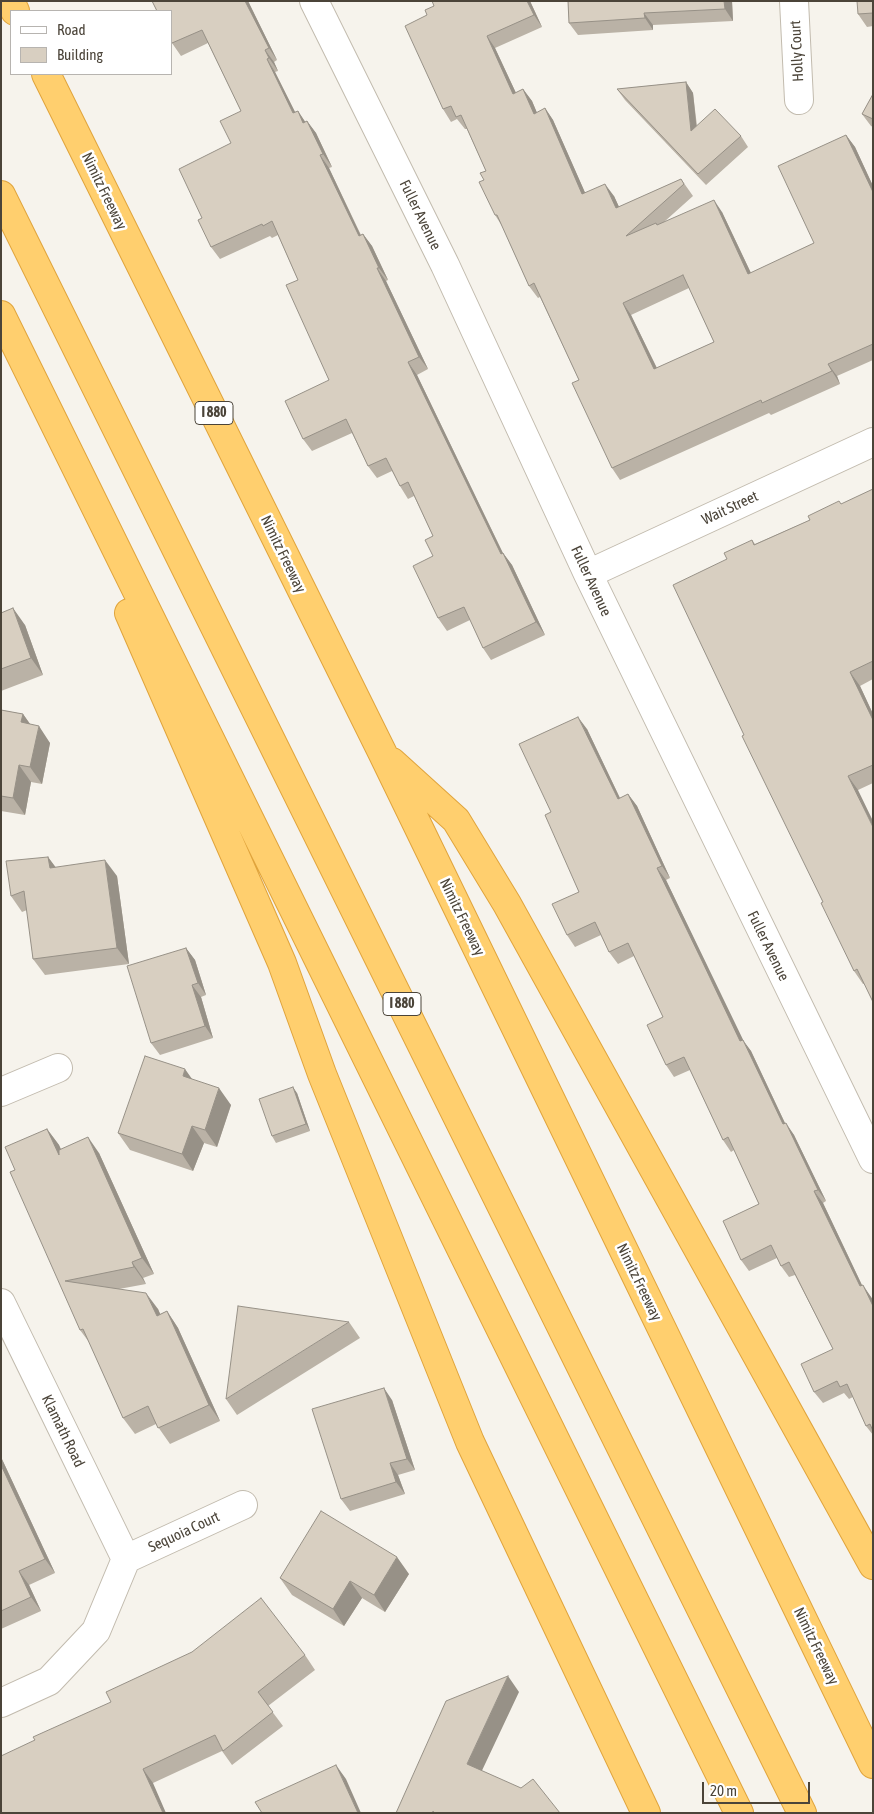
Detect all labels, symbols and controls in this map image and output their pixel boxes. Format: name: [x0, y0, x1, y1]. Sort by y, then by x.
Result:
legend: [10, 10, 172, 75]
street label: Holly Court: [786, 20, 808, 82]
text: Road: [57, 21, 86, 38]
text: Building: [57, 46, 103, 63]
street label: Nimitz Freeway: [78, 149, 130, 233]
street label: Fuller Avenue: [395, 177, 445, 253]
road number: I 880: [195, 402, 233, 424]
street label: Wait Street: [699, 487, 761, 529]
street label: Nimitz Freeway: [257, 512, 309, 596]
street label: Fuller Avenue: [567, 543, 615, 619]
street label: Nimitz Freeway: [436, 875, 488, 959]
street label: Fuller Avenue: [743, 908, 793, 984]
road number: I 880: [383, 992, 421, 1016]
street label: Nimitz Freeway: [613, 1240, 665, 1324]
street label: Klamath Road: [38, 1392, 88, 1470]
street label: Sequoia Court: [146, 1508, 222, 1556]
street label: Nimitz Freeway: [790, 1604, 842, 1688]
scale bar: [704, 1772, 812, 1804]
text: 20 m: [710, 1782, 737, 1799]

